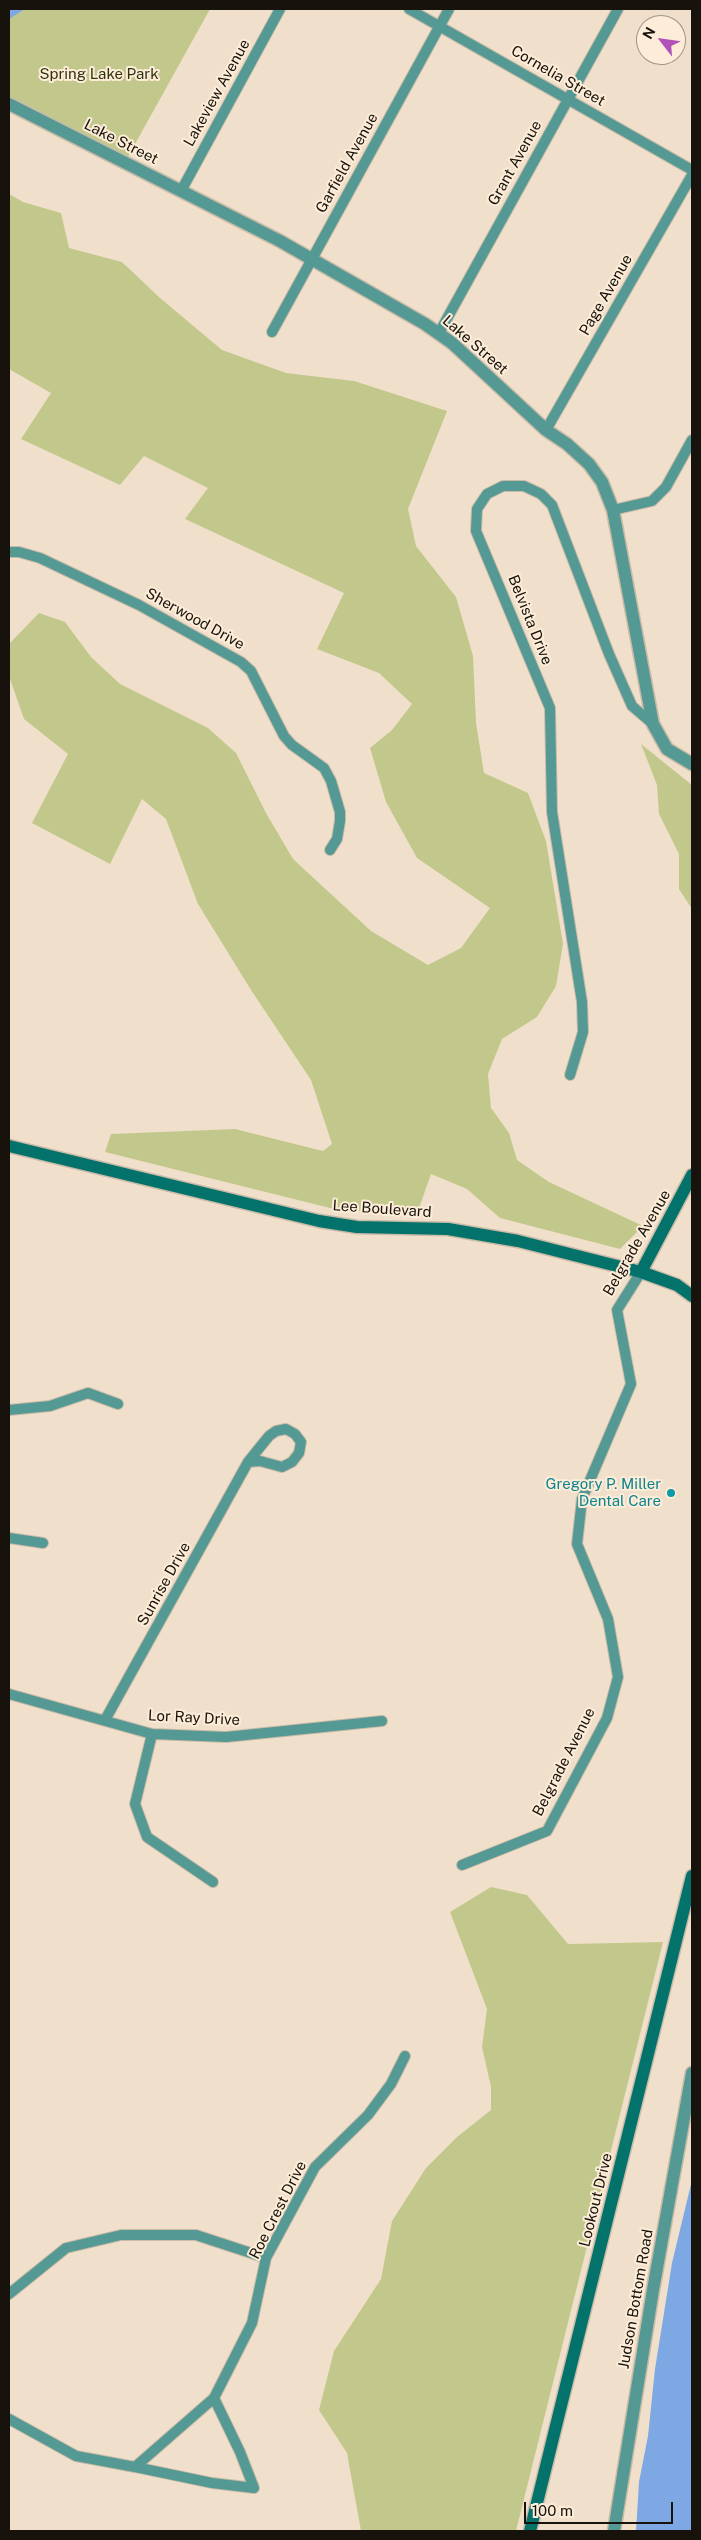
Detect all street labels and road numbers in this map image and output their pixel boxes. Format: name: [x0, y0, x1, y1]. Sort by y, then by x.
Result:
street label: Lakeview Avenue: [180, 36, 254, 150]
street label: Cornelia Street: [508, 42, 608, 110]
street label: Garfield Avenue: [312, 110, 382, 216]
street label: Lake Street: [81, 116, 161, 168]
street label: Grant Avenue: [484, 117, 546, 209]
street label: Page Avenue: [576, 251, 636, 339]
street label: Lake Street: [439, 312, 511, 378]
street label: Belvista Drive: [504, 573, 556, 667]
street label: Sherwood Drive: [142, 584, 248, 654]
street label: Belgrade Avenue: [599, 1187, 675, 1299]
street label: Lee Boulevard: [332, 1197, 432, 1221]
street label: Sunrise Drive: [134, 1539, 194, 1629]
street label: Belgrade Avenue: [529, 1705, 599, 1819]
street label: Lor Ray Drive: [148, 1707, 240, 1729]
street label: Lookout Drive: [576, 2151, 616, 2249]
street label: Roe Crest Drive: [246, 2158, 310, 2262]
street label: Judson Bottom Road: [615, 2228, 657, 2370]

